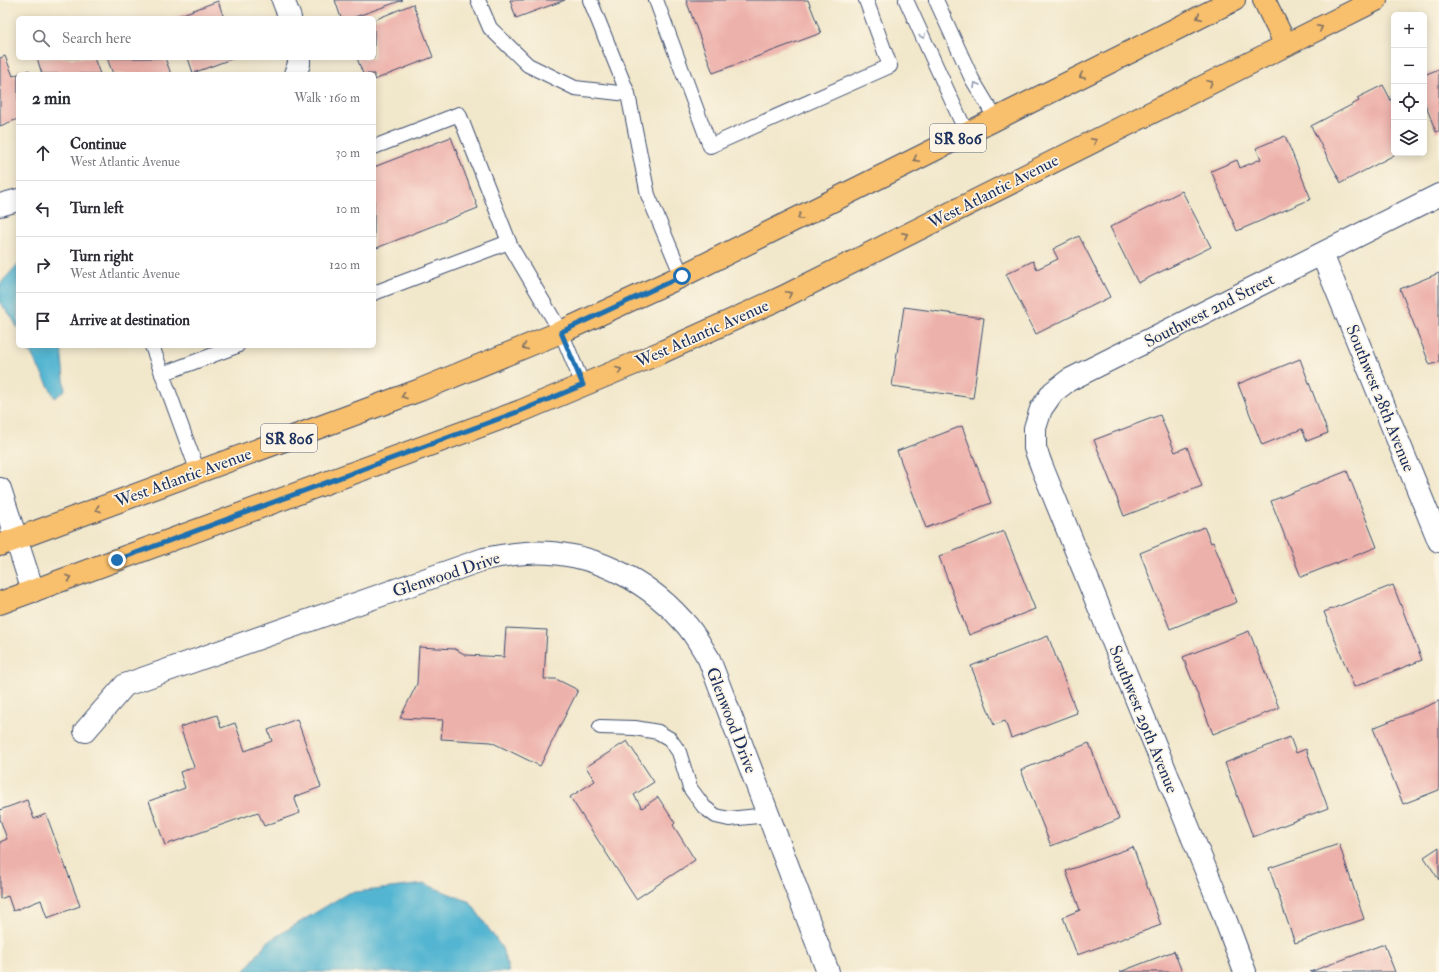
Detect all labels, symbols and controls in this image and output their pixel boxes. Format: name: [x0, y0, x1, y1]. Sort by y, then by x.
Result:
map controls: [1391, 12, 1427, 156]
button: +: [1391, 12, 1427, 48]
one-way arrow: [1195, 13, 1203, 20]
search box: [16, 16, 376, 60]
one-way arrow: [1316, 25, 1324, 32]
icon: search: [30, 27, 52, 49]
text: Search here: [62, 29, 131, 48]
one-way arrow: [918, 32, 926, 39]
button: −: [1391, 48, 1427, 84]
one-way arrow: [1079, 71, 1087, 78]
one-way arrow: [1206, 80, 1214, 87]
one-way arrow: [973, 82, 980, 89]
button: locate: [1391, 84, 1427, 120]
text: 2 min: [32, 88, 71, 109]
text: Walk · 160 m: [294, 90, 360, 106]
button: layers: [1391, 120, 1427, 156]
road number: SR 806: [930, 124, 986, 152]
text: Continue: [70, 135, 126, 154]
one-way arrow: [1090, 138, 1097, 145]
icon: ahead: [32, 142, 54, 164]
text: 30 m: [336, 145, 360, 161]
street label: West Atlantic Avenue: [924, 149, 1062, 234]
text: West Atlantic Avenue: [70, 154, 180, 170]
one-way arrow: [913, 154, 920, 162]
icon: left: [32, 198, 54, 220]
text: Turn left: [70, 199, 124, 218]
text: 10 m: [336, 201, 360, 217]
one-way arrow: [797, 212, 804, 220]
one-way arrow: [901, 233, 908, 240]
text: Turn right: [70, 247, 133, 266]
icon: right: [32, 254, 54, 276]
text: 120 m: [329, 257, 360, 273]
text: West Atlantic Avenue: [70, 266, 180, 282]
route start: [673, 267, 691, 285]
street label: Southwest 2nd Street: [1141, 268, 1278, 352]
one-way arrow: [784, 291, 792, 299]
street label: West Atlantic Avenue: [631, 295, 772, 373]
icon: arrive: [32, 310, 54, 332]
text: Arrive at destination: [70, 311, 190, 330]
street label: Southwest 28th Avenue: [1341, 322, 1420, 475]
one-way arrow: [521, 342, 528, 350]
one-way arrow: [615, 367, 623, 375]
one-way arrow: [401, 391, 408, 399]
road number: SR 806: [261, 424, 317, 452]
street label: West Atlantic Avenue: [111, 443, 254, 512]
one-way arrow: [95, 504, 102, 512]
street label: Glenwood Drive: [390, 547, 503, 602]
route end: [108, 551, 126, 569]
one-way arrow: [66, 574, 73, 582]
street label: Southwest 29th Avenue: [1104, 642, 1183, 796]
street label: Glenwood Drive: [702, 664, 761, 776]

